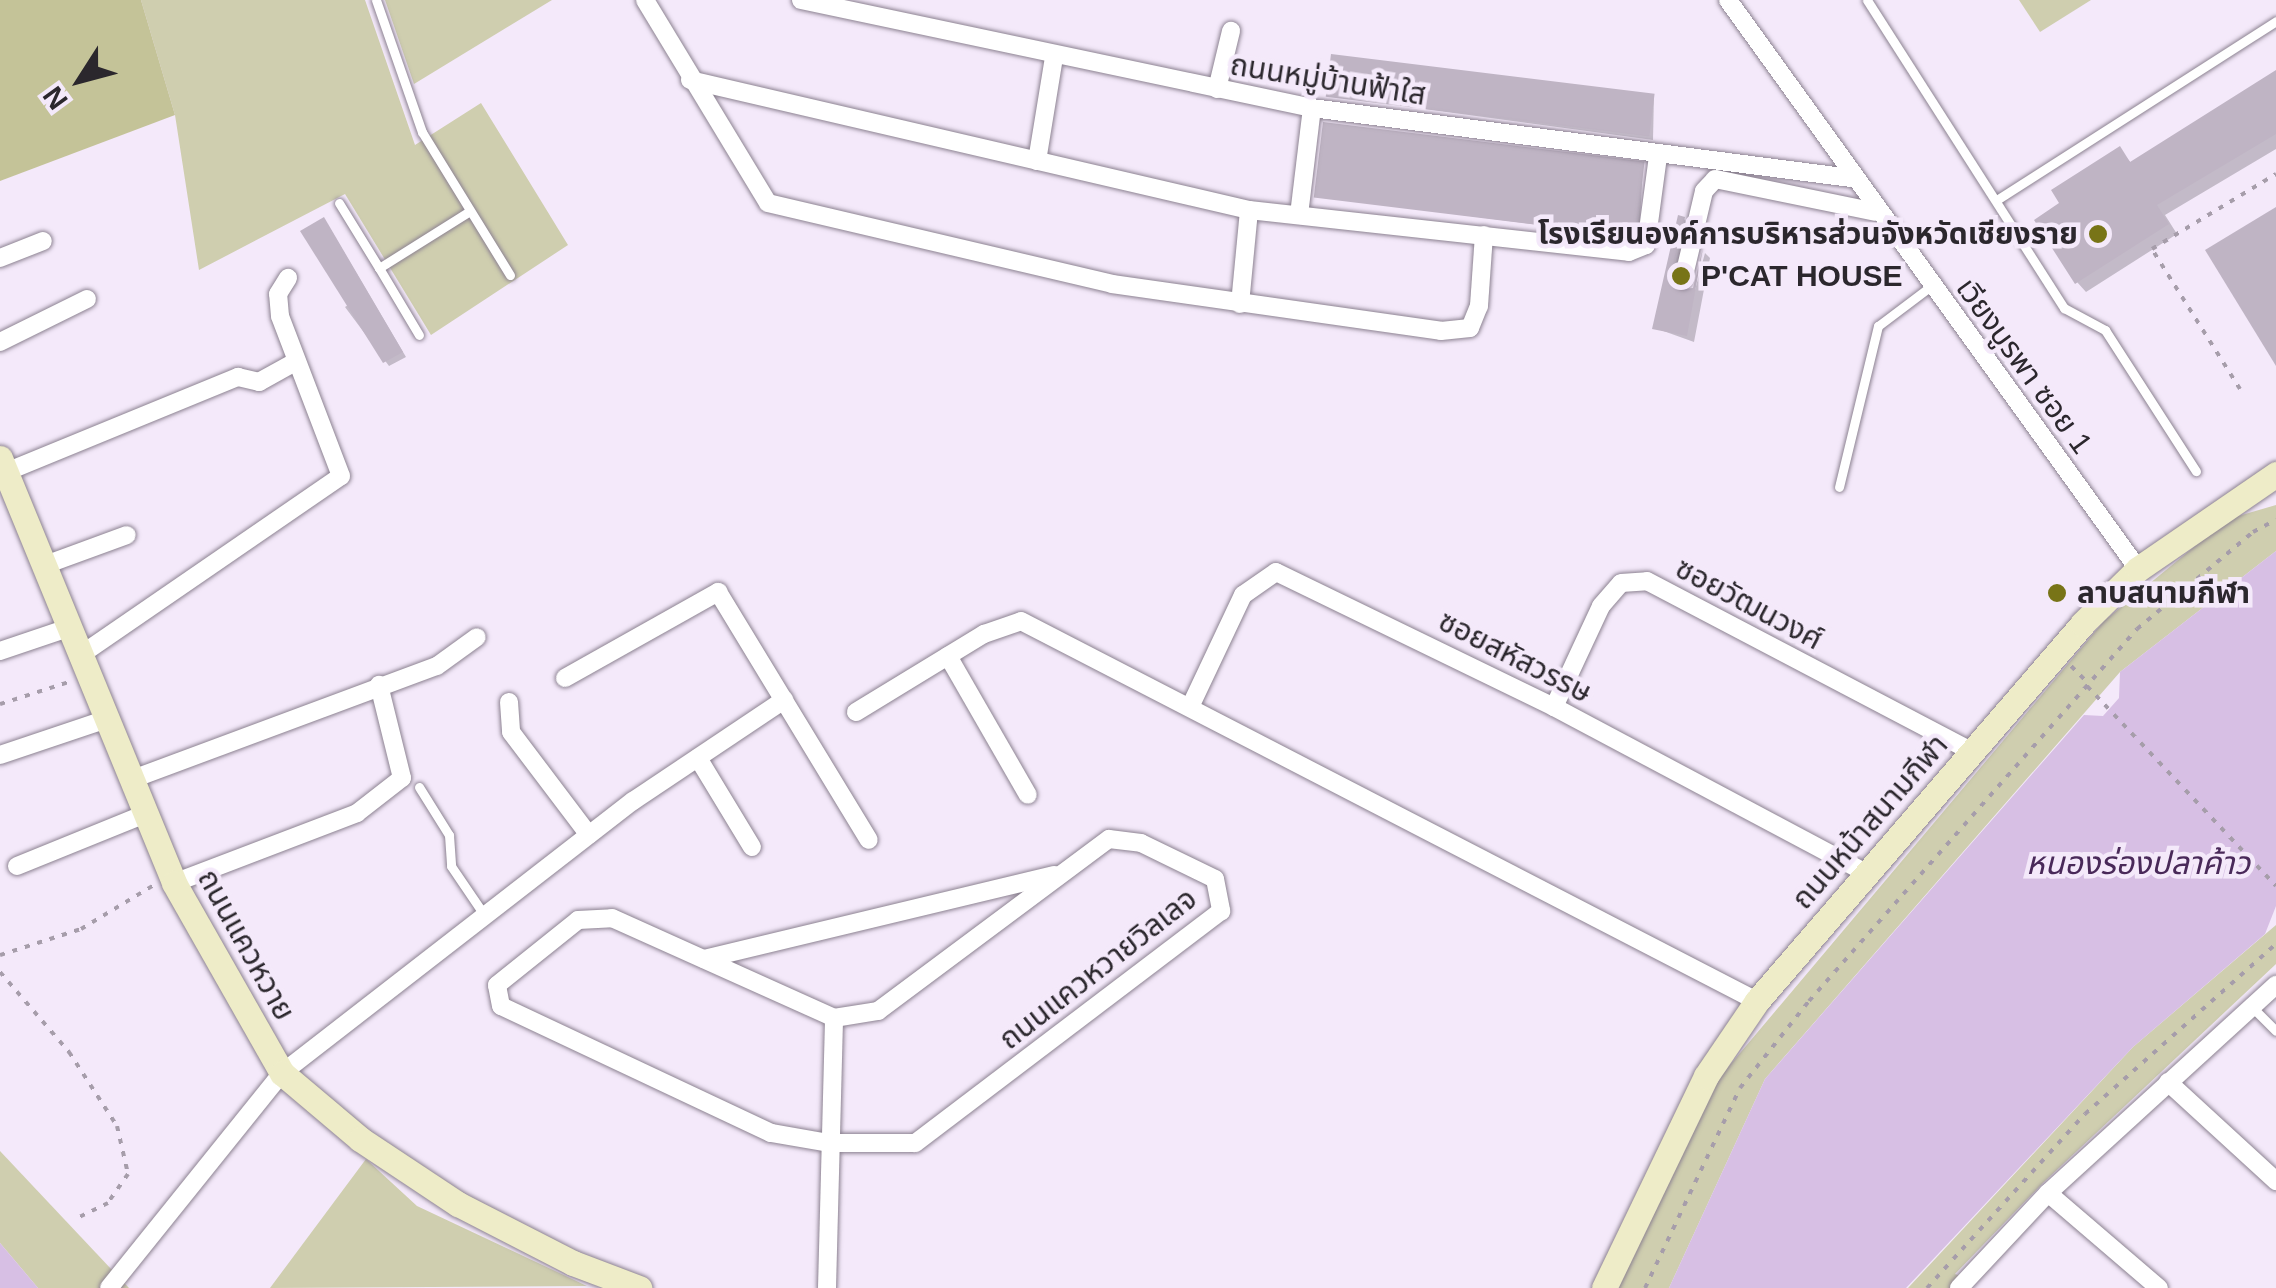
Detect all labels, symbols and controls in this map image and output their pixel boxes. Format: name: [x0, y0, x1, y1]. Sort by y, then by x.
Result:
north arrow: [30, 30, 130, 130]
street label: ถนนหมู่บ้านฟ้าใส: [1228, 47, 1428, 113]
text: N: [37, 81, 74, 115]
place label: โรงเรียนองค์การบริหารส่วนจังหวัดเชียงราย: [1538, 216, 2078, 252]
marker: โรงเรียนองค์การบริหารส่วนจังหวัดเชียงราย: [2087, 223, 2109, 245]
place label: P'CAT HOUSE: [1701, 258, 1903, 294]
marker: P'CAT HOUSE: [1670, 265, 1692, 287]
street label: เวียงบูรพา ซอย 1: [1948, 271, 2100, 461]
street label: ซอยวัฒนวงศ์: [1669, 550, 1829, 658]
place label: ลาบสนามกีฬา: [2077, 575, 2250, 611]
marker: ลาบสนามกีฬา: [2046, 582, 2068, 604]
street label: ซอยสหัสวรรษ: [1432, 603, 1598, 711]
street label: ถนนหน้าสนามกีฬา: [1784, 727, 1956, 917]
water label: หนองร่องปลาค้าว: [2026, 844, 2250, 882]
street label: ถนนแควหวาย: [190, 863, 302, 1027]
street label: ถนนแควหวายวิลเลจ: [992, 881, 1204, 1057]

